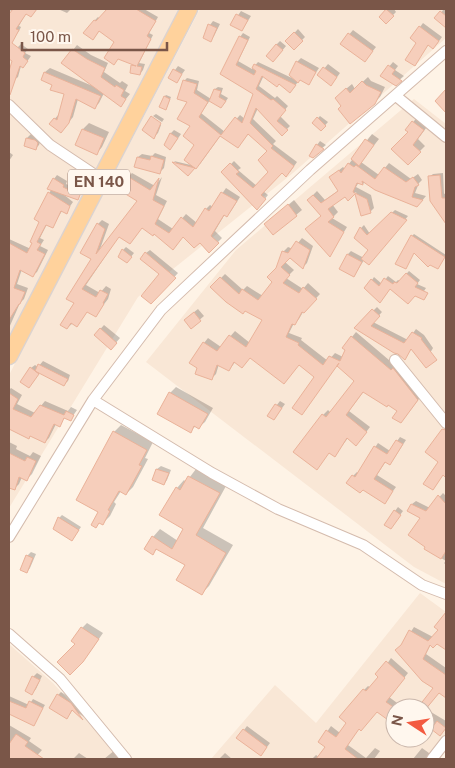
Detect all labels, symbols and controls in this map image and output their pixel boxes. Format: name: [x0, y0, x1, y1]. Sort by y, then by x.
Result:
scale bar: [22, 20, 168, 52]
text: 100 m: [30, 28, 71, 45]
road number: EN 140: [68, 170, 130, 194]
north arrow: [385, 698, 435, 748]
text: N: [388, 713, 406, 727]

